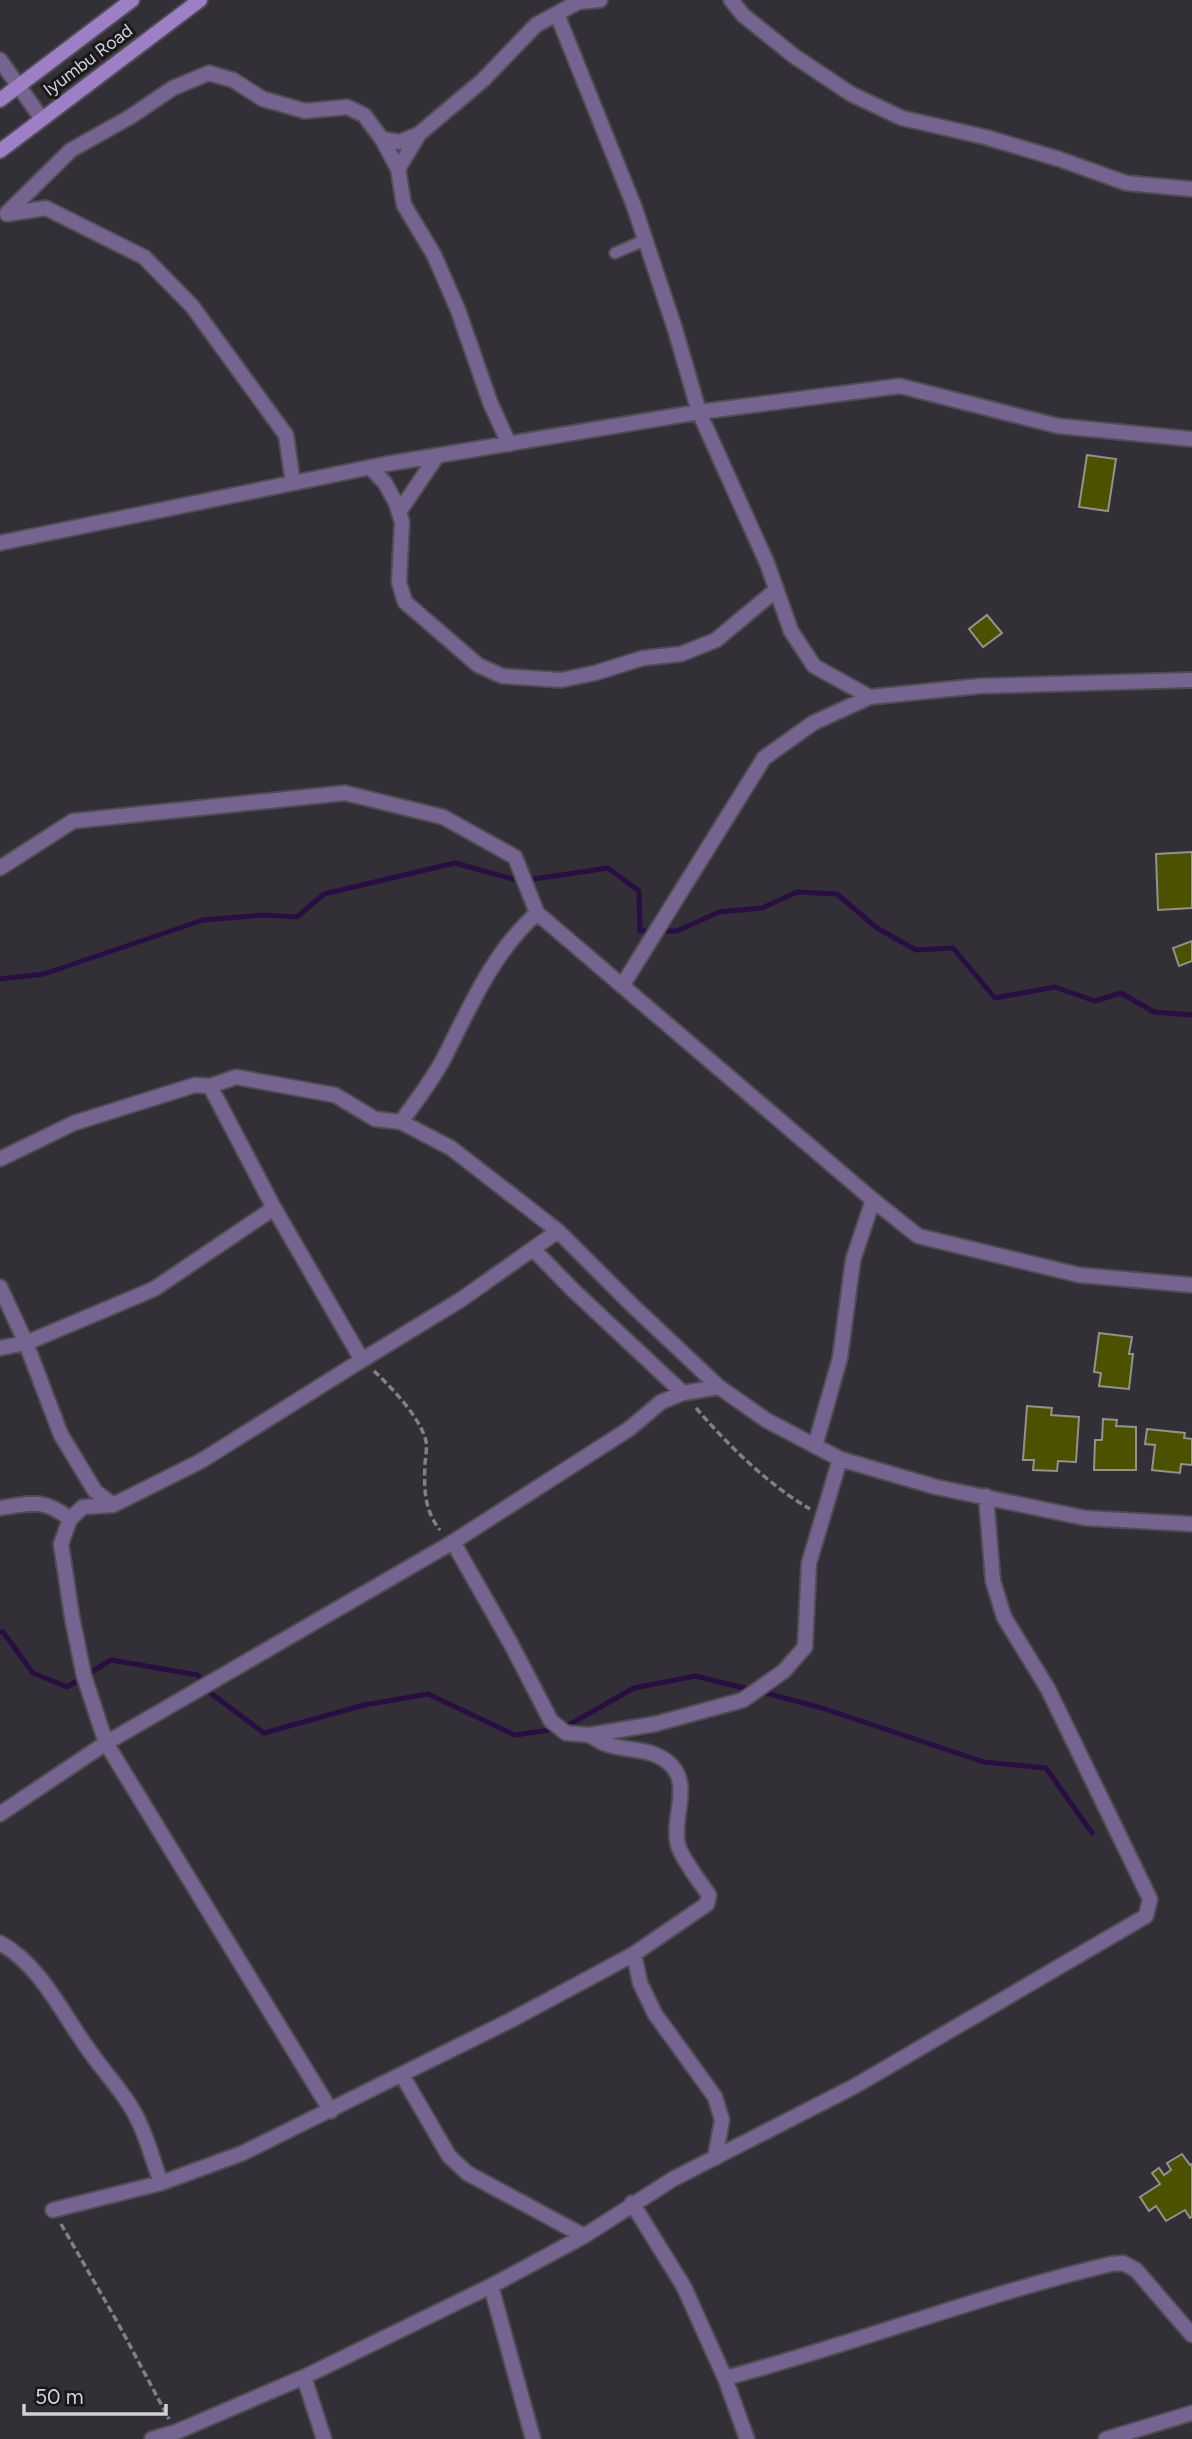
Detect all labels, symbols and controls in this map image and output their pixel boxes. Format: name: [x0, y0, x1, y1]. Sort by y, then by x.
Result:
street label: Iyumbu Road: [39, 19, 137, 101]
scale bar: [24, 2372, 166, 2416]
text: 50 m: [35, 2384, 84, 2409]

